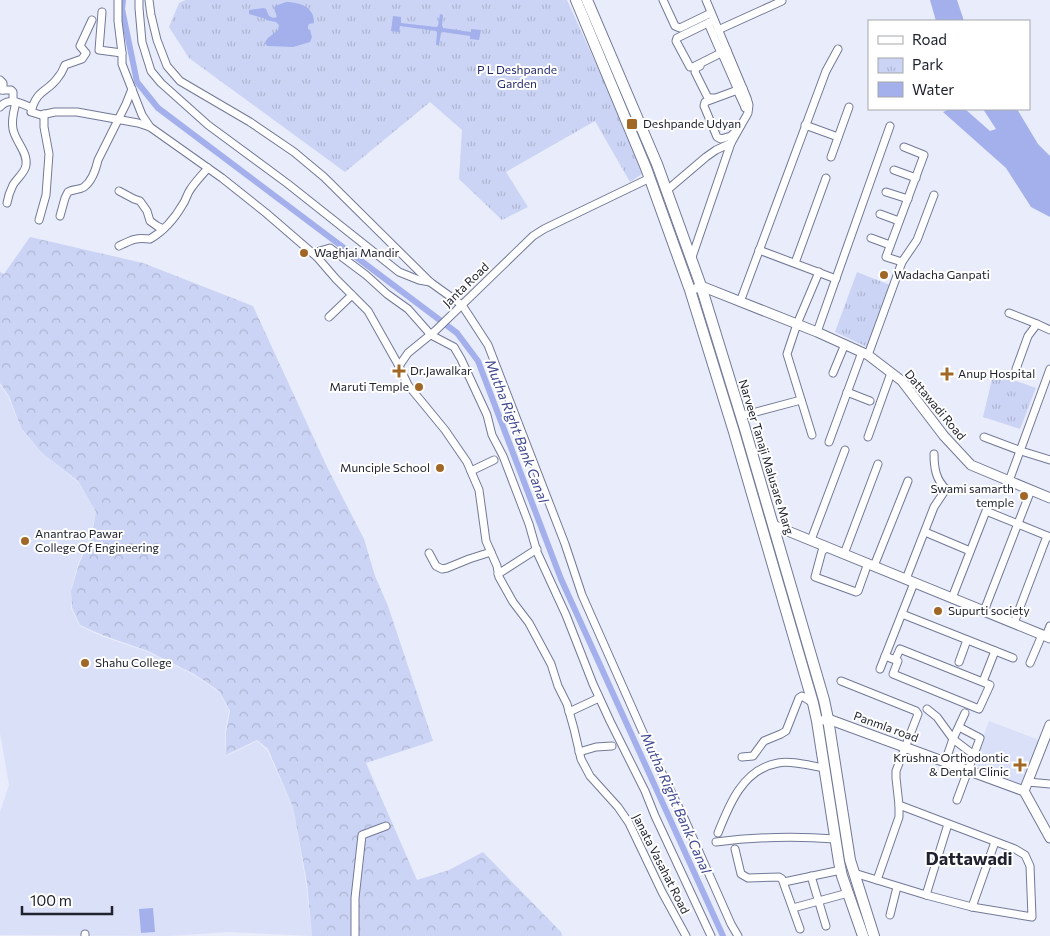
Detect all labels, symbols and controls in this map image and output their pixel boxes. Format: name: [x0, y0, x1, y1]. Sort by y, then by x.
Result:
legend: [868, 20, 1030, 110]
text: Road: [912, 30, 947, 48]
text: Park: [912, 55, 943, 73]
park label: P L Deshpande Garden: [477, 62, 557, 90]
text: Water: [912, 80, 954, 98]
place label: Deshpande Udyan: [643, 116, 741, 130]
marker: Deshpande Udyan: [625, 117, 639, 131]
place label: Waghjai Mandir: [314, 245, 400, 259]
marker: Waghjai Mandir: [298, 247, 310, 259]
street label: Janta Road: [440, 259, 492, 310]
place label: Wadacha Ganpati: [894, 267, 990, 281]
marker: Wadacha Ganpati: [878, 269, 890, 281]
water label: Mutha Right Bank Canal: [482, 357, 553, 505]
place label: Dr.Jawalkar: [410, 363, 472, 378]
marker: Dr.Jawalkar: [392, 364, 406, 378]
street label: Dattawadi Road: [902, 366, 969, 442]
place label: Anup Hospital: [958, 366, 1035, 380]
marker: Anup Hospital: [940, 367, 954, 381]
street label: Narveer Tanaji Malusare Marg: [737, 377, 797, 537]
place label: Maruti Temple: [330, 379, 409, 393]
marker: Maruti Temple: [413, 381, 425, 393]
place label: Munciple School: [340, 460, 430, 474]
marker: Munciple School: [434, 462, 446, 474]
place label: Swami samarth temple: [931, 481, 1014, 509]
marker: Swami samarth temple: [1018, 490, 1030, 502]
place label: Anantrao Pawar College Of Engineering: [35, 526, 160, 554]
marker: Anantrao Pawar College Of Engineering: [19, 535, 31, 547]
place label: Supurti society: [948, 603, 1030, 617]
marker: Supurti society: [932, 605, 944, 617]
place label: Shahu College: [95, 655, 172, 669]
marker: Shahu College: [79, 657, 91, 669]
street label: Panmla road: [852, 708, 921, 744]
water label: Mutha Right Bank Canal: [638, 730, 715, 876]
place label: Krushna Orthodontic & Dental Clinic: [893, 750, 1009, 778]
marker: Krushna Orthodontic & Dental Clinic: [1013, 758, 1027, 772]
street label: Janata Vasahat Road: [630, 811, 693, 916]
district label: Dattawadi: [926, 847, 1012, 869]
scale bar: [22, 884, 112, 916]
text: 100 m: [30, 891, 72, 909]

